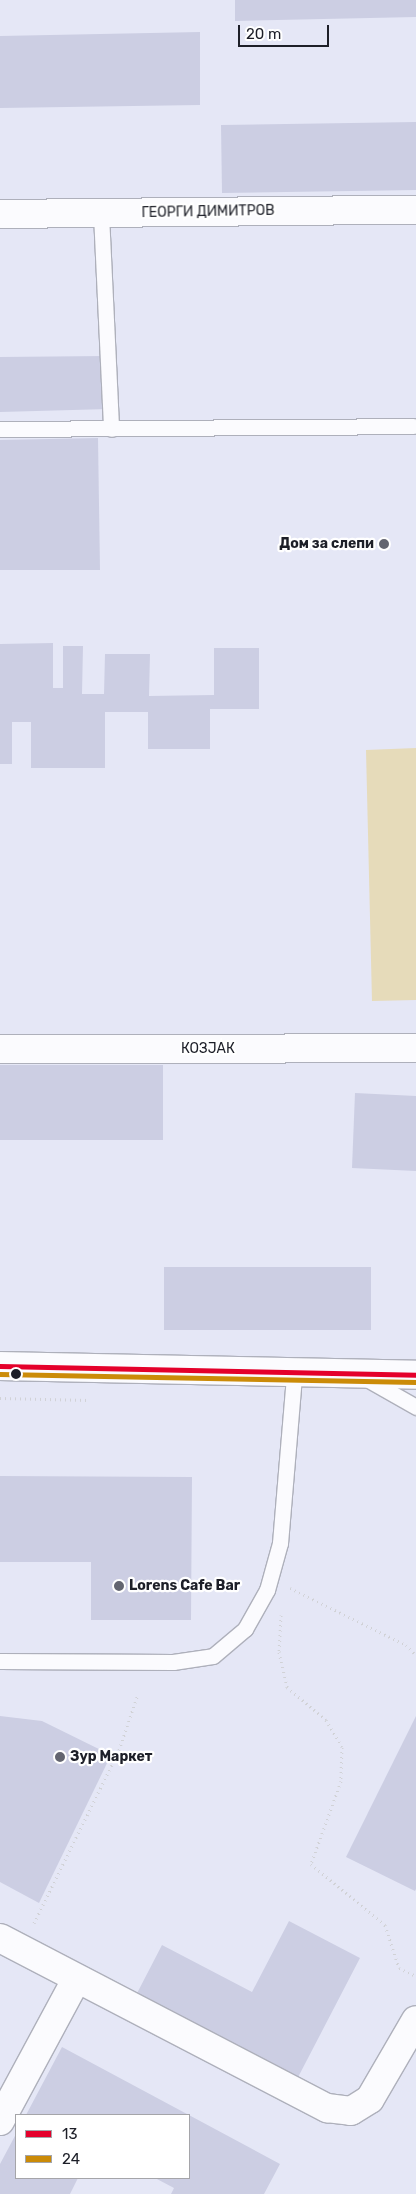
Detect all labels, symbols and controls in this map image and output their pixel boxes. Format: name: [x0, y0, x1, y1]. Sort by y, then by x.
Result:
scale bar: [241, 15, 332, 47]
text: 20 m: [246, 25, 281, 43]
street label: ГЕОРГИ ДИМИТРОВ: [141, 202, 275, 222]
place label: Дом за слепи: [279, 536, 374, 552]
marker: Дом за слепи: [378, 538, 390, 550]
street label: КОЗЈАК: [181, 1041, 235, 1057]
unlabelled marker: [11, 1369, 21, 1379]
place label: Lorens Cafe Bar: [129, 1578, 240, 1594]
marker: Lorens Cafe Bar: [113, 1580, 125, 1592]
place label: Зур Маркет: [70, 1749, 152, 1765]
marker: Зур Маркет: [54, 1751, 66, 1763]
legend: [15, 2114, 190, 2179]
text: 13: [62, 2125, 77, 2143]
text: 24: [62, 2150, 80, 2168]

